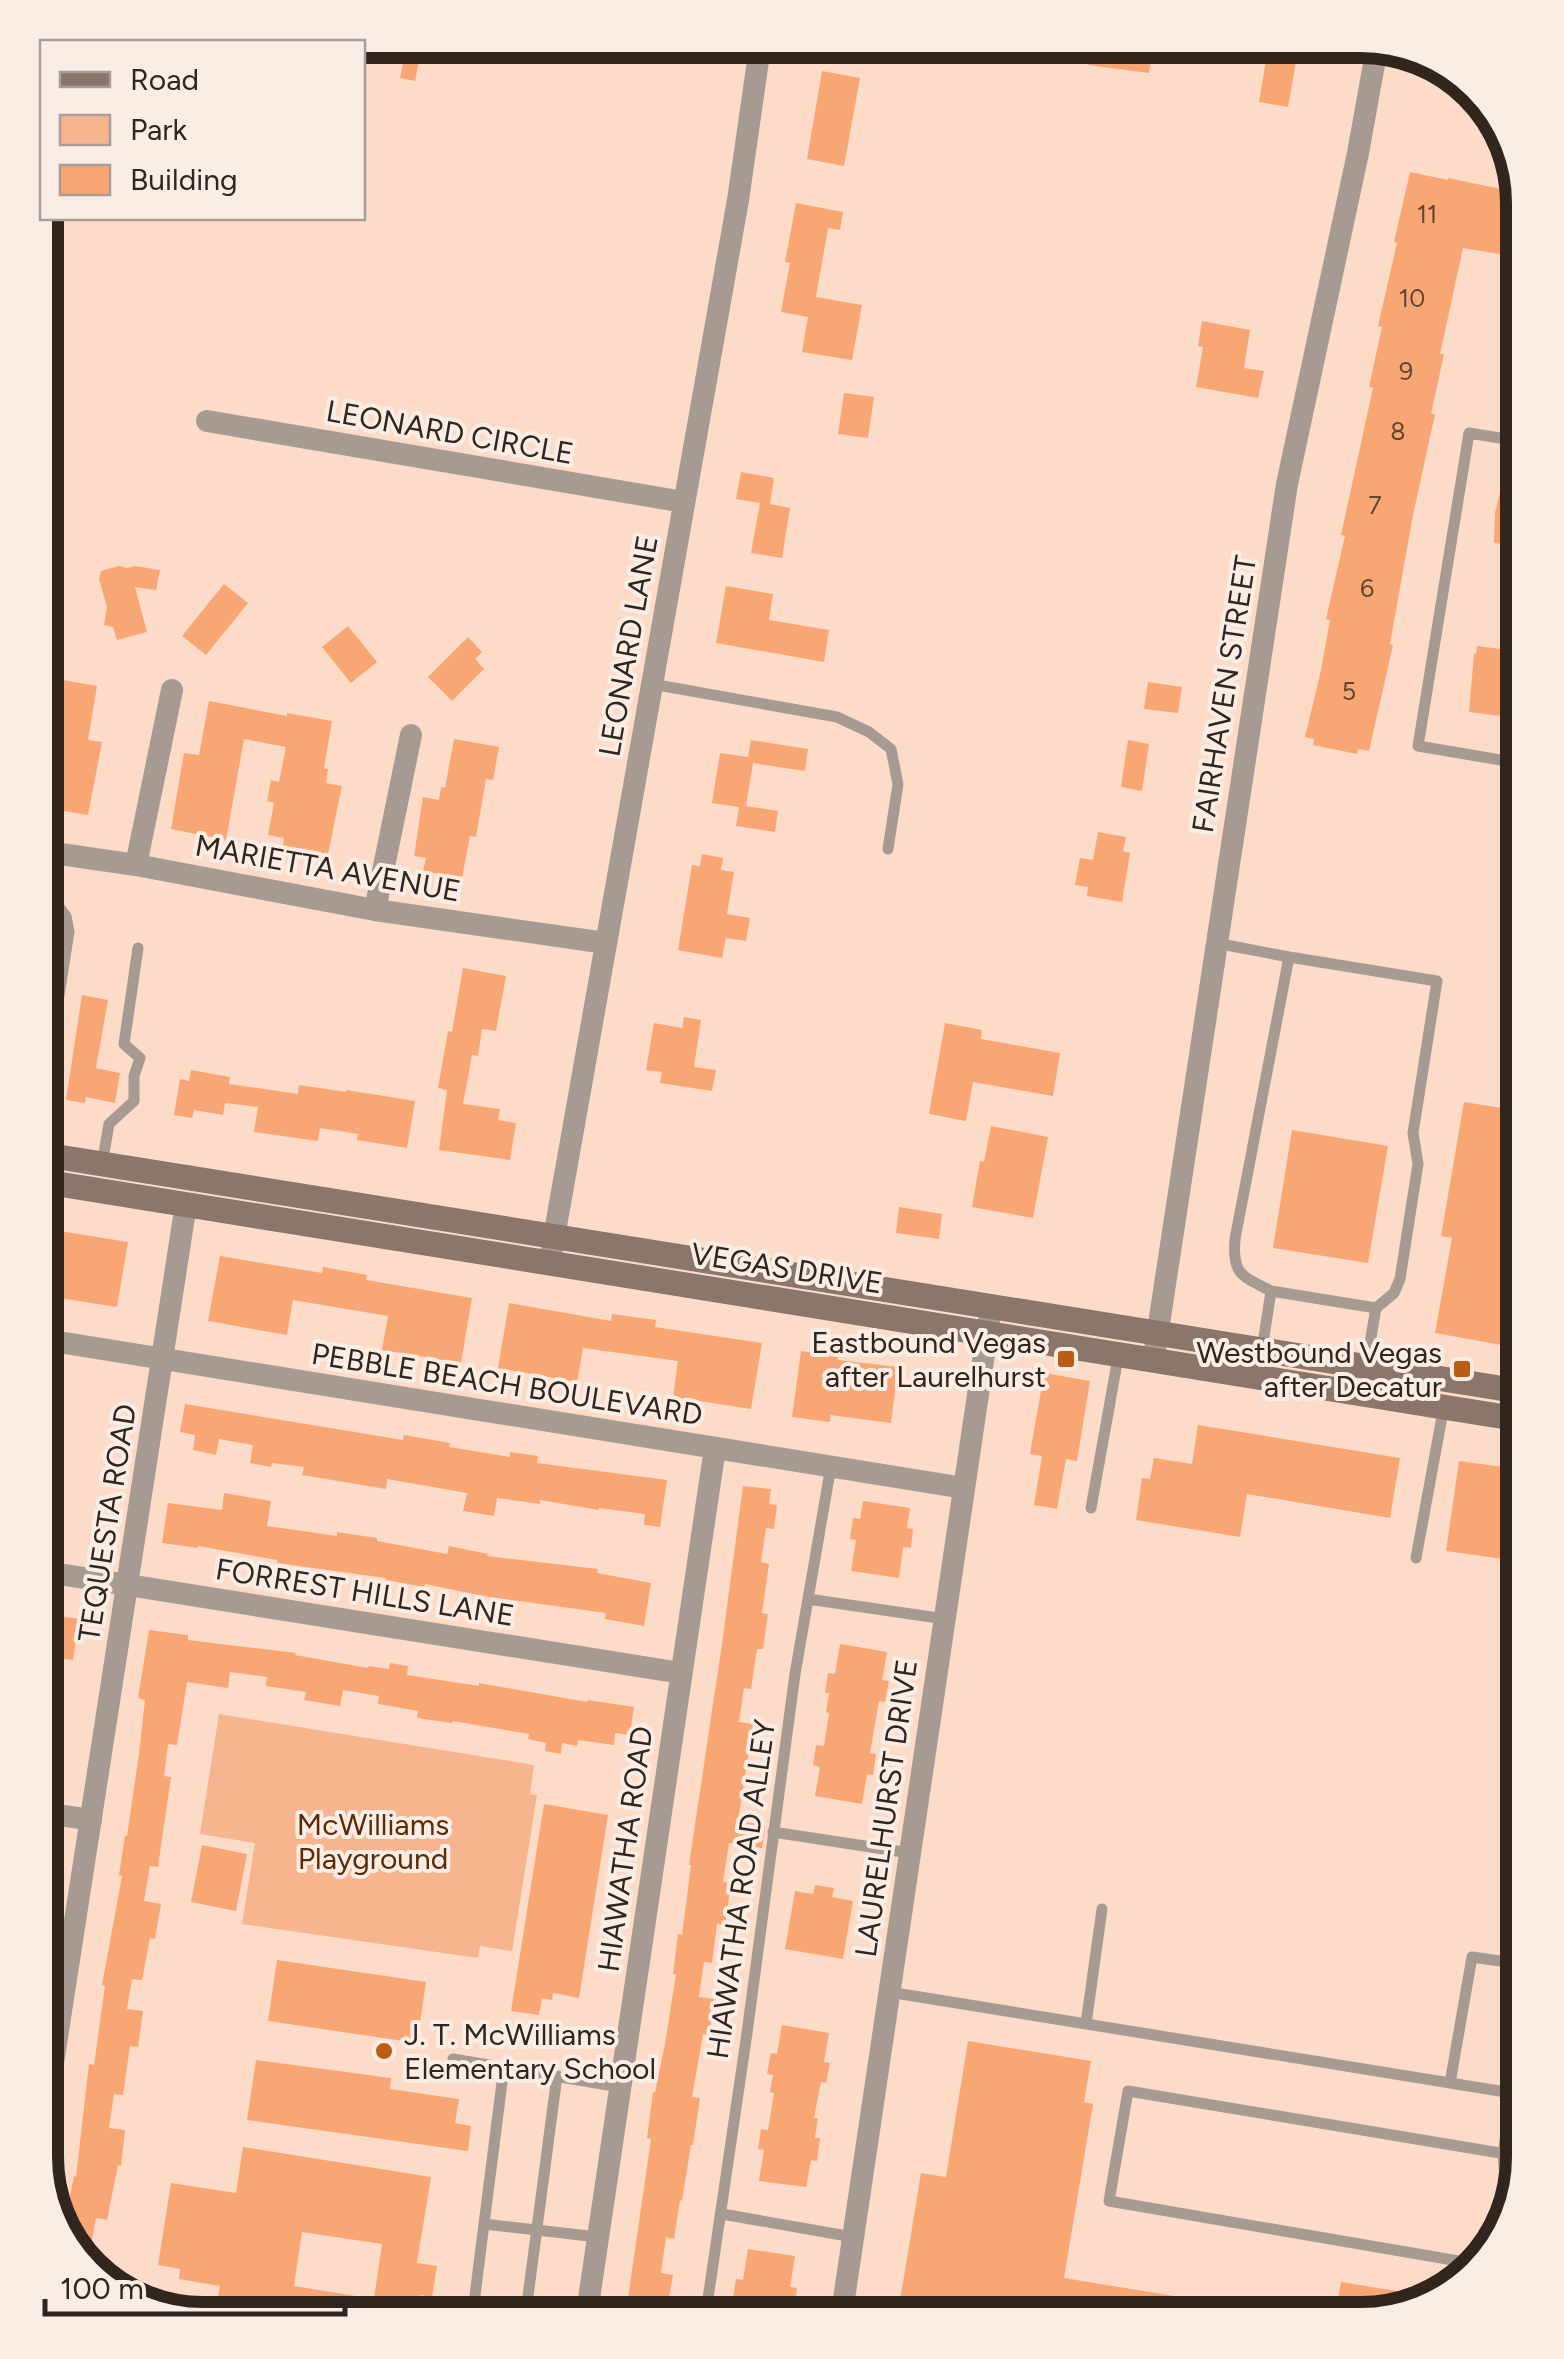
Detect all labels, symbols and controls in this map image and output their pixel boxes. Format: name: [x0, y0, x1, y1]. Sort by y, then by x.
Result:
legend: [40, 40, 365, 220]
text: Road: [130, 61, 199, 98]
text: Park: [130, 111, 188, 148]
text: Building: [130, 161, 238, 198]
house number: 11: [1417, 199, 1437, 229]
house number: 10: [1399, 283, 1425, 313]
house number: 9: [1399, 356, 1413, 386]
street label: LEONARD CIRCLE: [323, 392, 577, 472]
house number: 8: [1390, 416, 1406, 446]
house number: 7: [1368, 490, 1382, 520]
street label: LEONARD LANE: [590, 533, 666, 759]
street label: FAIRHAVEN STREET: [1184, 552, 1264, 835]
house number: 6: [1360, 573, 1374, 603]
house number: 5: [1342, 676, 1356, 706]
street label: MARIETTA AVENUE: [192, 826, 464, 910]
street label: VEGAS DRIVE: [689, 1235, 885, 1301]
place label: Eastbound Vegas after Laurelhurst: [811, 1324, 1046, 1395]
place label: Westbound Vegas after Decatur: [1196, 1334, 1442, 1405]
street label: PEBBLE BEACH BOULEVARD: [309, 1335, 705, 1433]
marker: Eastbound Vegas after Laurelhurst: [1055, 1348, 1077, 1370]
marker: Westbound Vegas after Decatur: [1451, 1358, 1473, 1380]
street label: TEQUESTA ROAD: [70, 1401, 144, 1645]
street label: FORREST HILLS LANE: [213, 1550, 517, 1634]
street label: LAURELHURST DRIVE: [847, 1657, 925, 1959]
street label: HIAWATHA ROAD ALLEY: [699, 1717, 783, 2061]
street label: HIAWATHA ROAD: [589, 1724, 661, 1974]
park label: McWilliams Playground: [297, 1806, 449, 1877]
place label: J. T. McWilliams Elementary School: [404, 2016, 656, 2087]
marker: J. T. McWilliams Elementary School: [373, 2040, 395, 2062]
scale bar: [45, 2254, 345, 2316]
text: 100 m: [60, 2270, 144, 2307]

